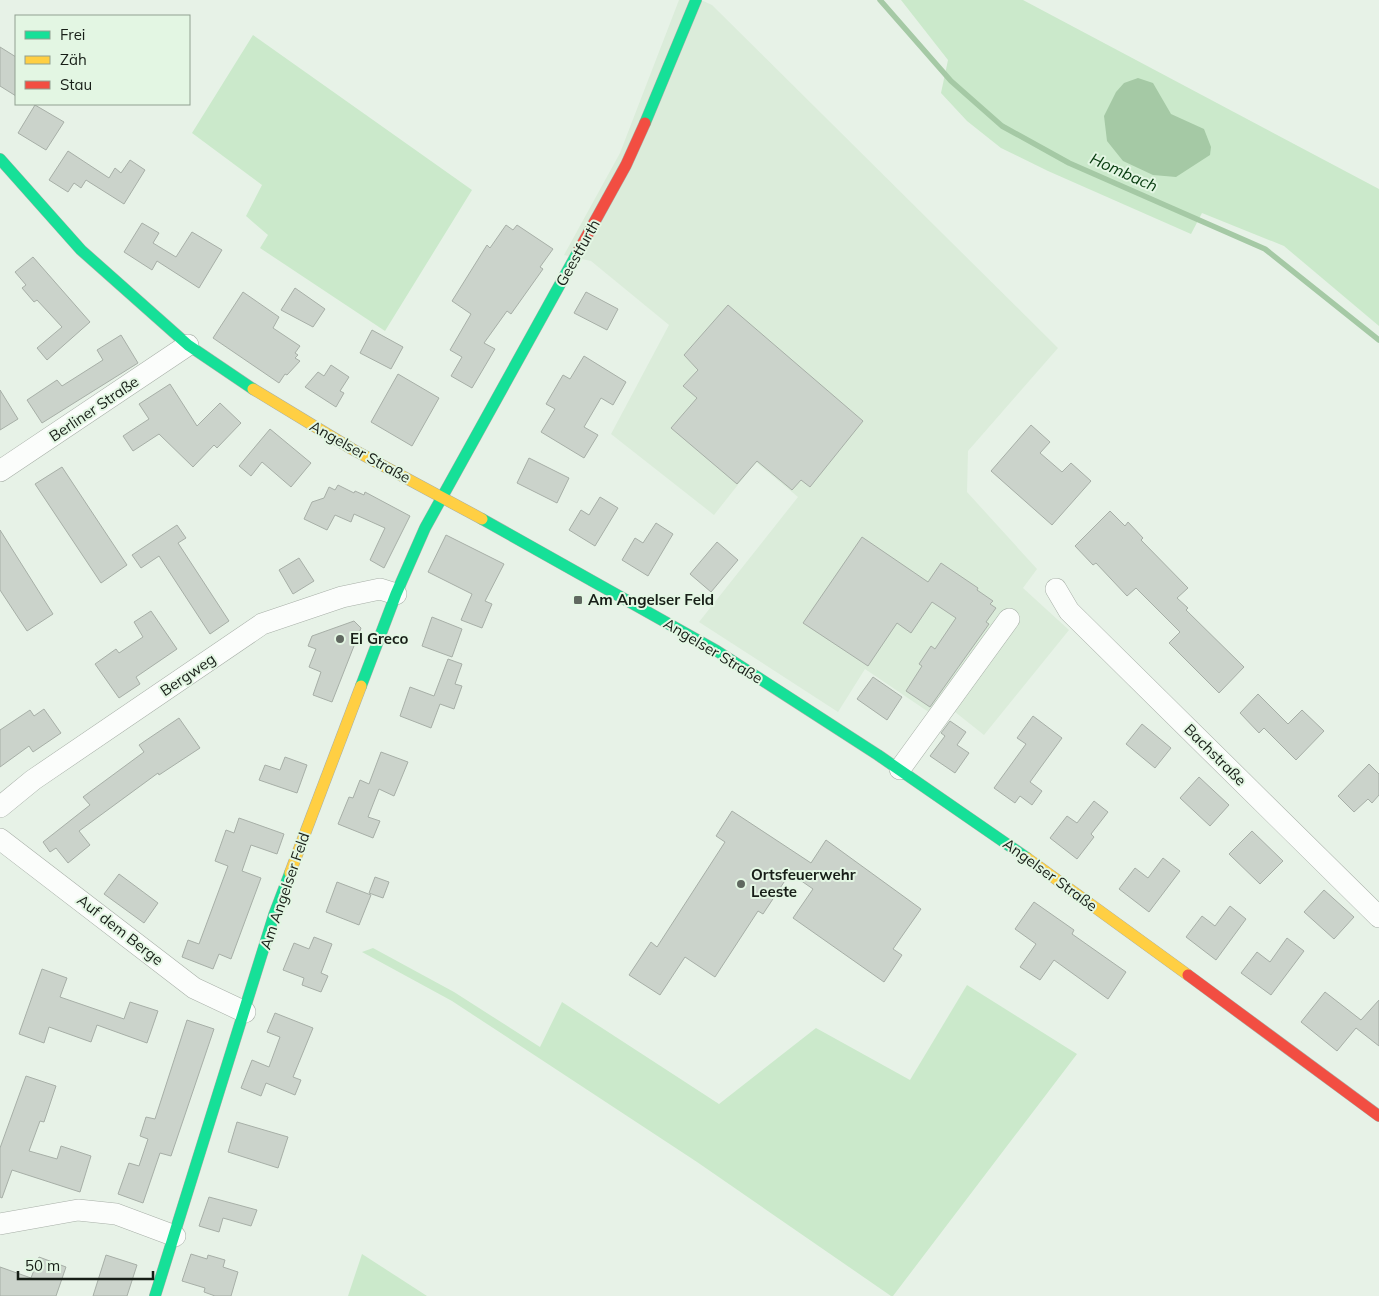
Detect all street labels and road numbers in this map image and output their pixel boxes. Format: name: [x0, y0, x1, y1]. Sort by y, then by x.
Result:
street label: Geestfurth: [551, 216, 604, 290]
street label: Berliner Straße: [45, 372, 142, 446]
street label: Angelser Straße: [307, 416, 414, 487]
street label: Angelser Straße: [660, 614, 766, 688]
street label: Bergweg: [156, 649, 219, 700]
street label: Bachstraße: [1180, 720, 1250, 790]
street label: Am Angelser Feld: [256, 830, 313, 952]
street label: Angelser Straße: [999, 834, 1101, 915]
street label: Auf dem Berge: [74, 890, 167, 969]

